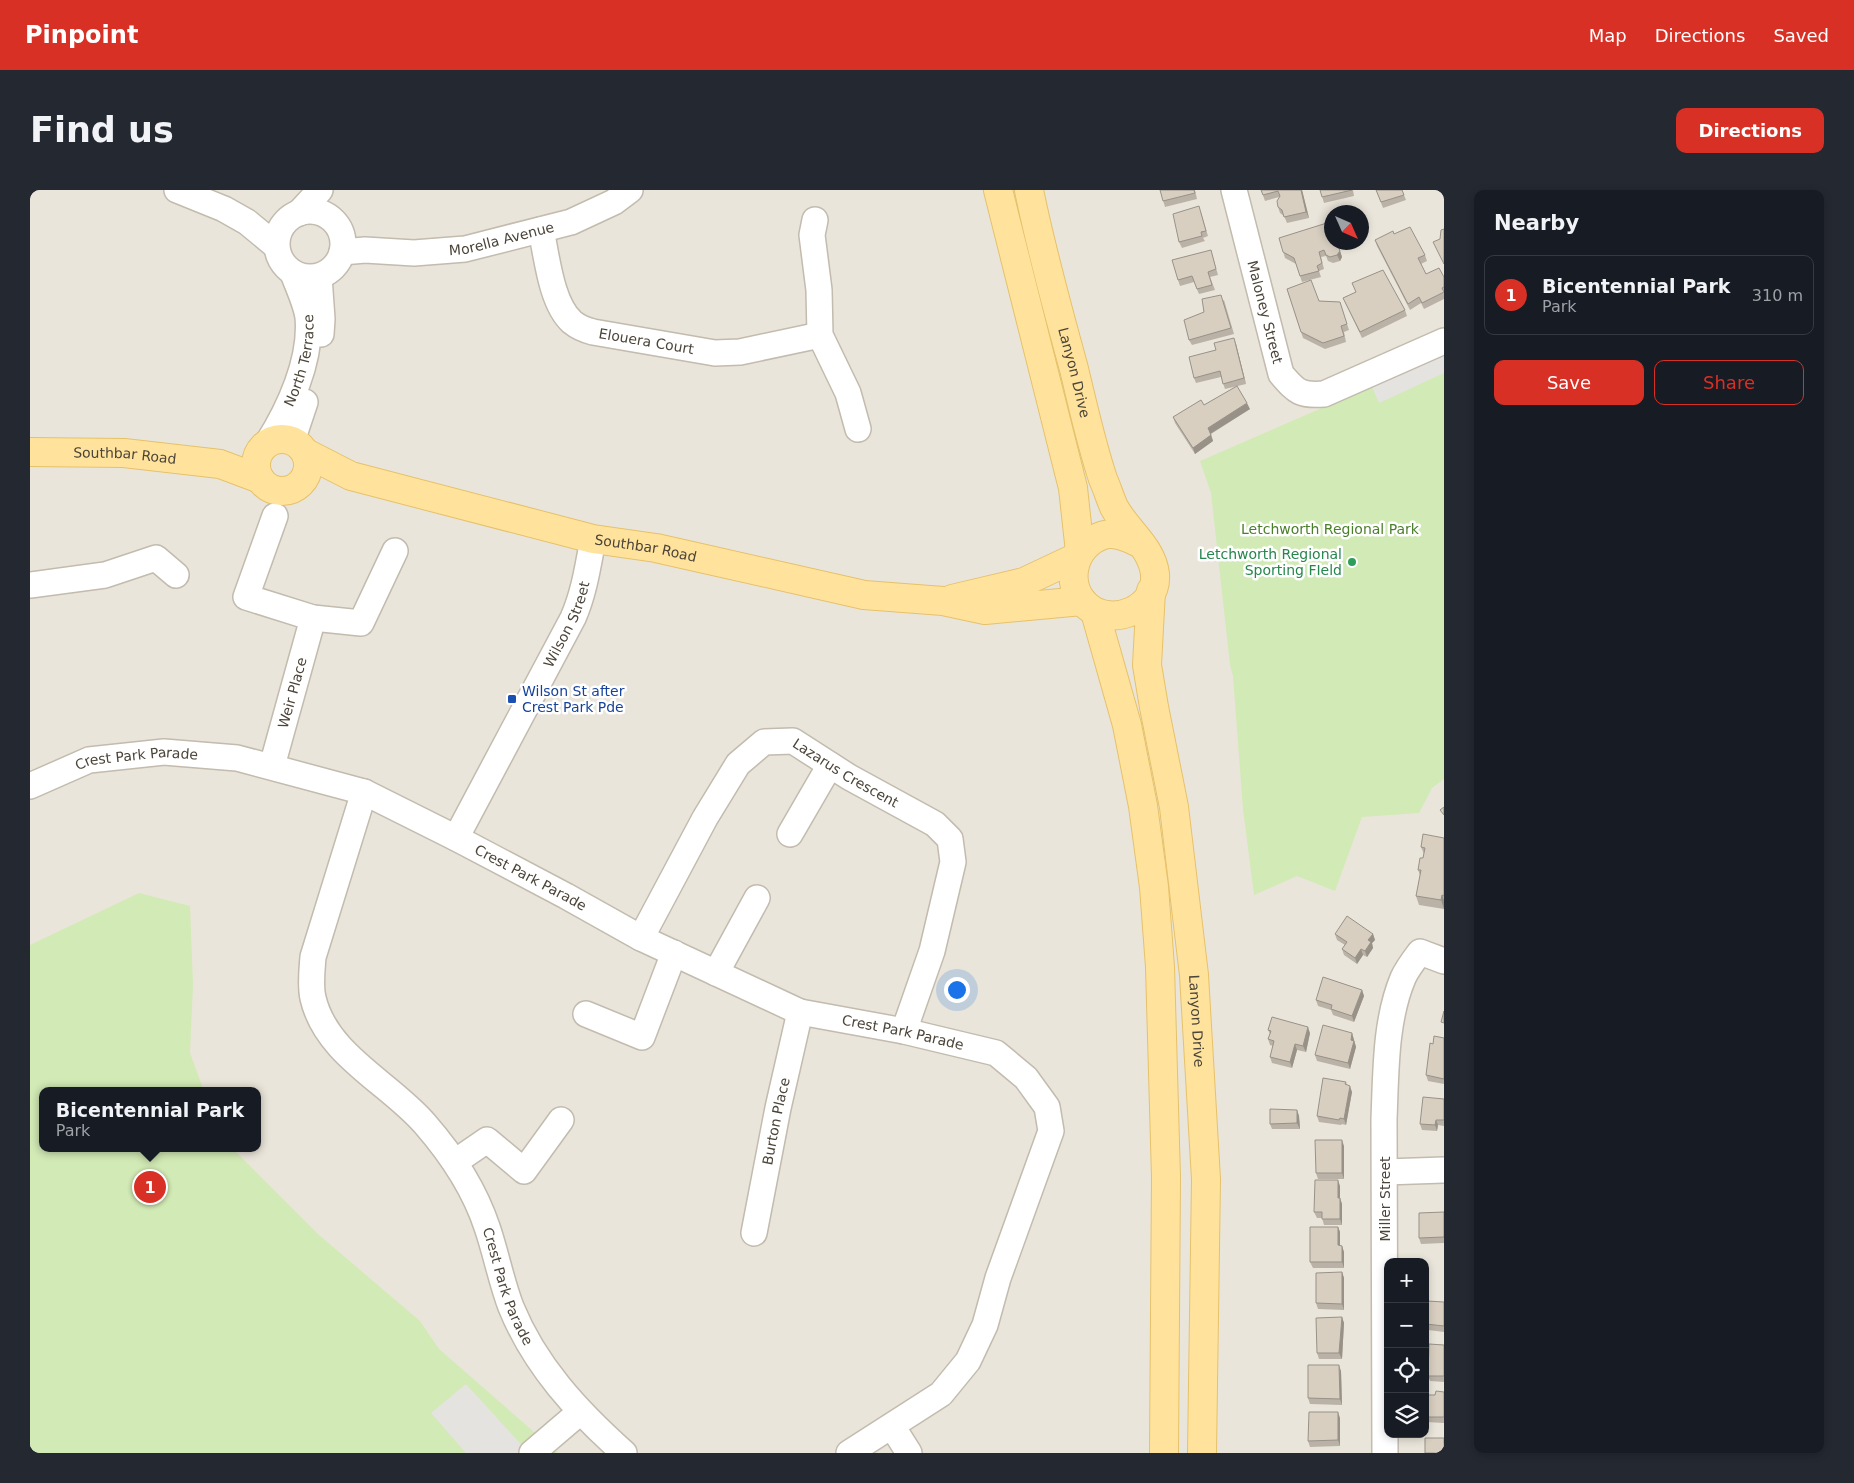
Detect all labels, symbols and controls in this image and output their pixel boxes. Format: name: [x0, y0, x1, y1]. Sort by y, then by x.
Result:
text: Pinpoint: [25, 21, 138, 49]
text: Map: [1589, 25, 1627, 46]
text: Directions: [1655, 25, 1745, 46]
text: Saved: [1773, 25, 1829, 46]
button: Directions: [1676, 108, 1824, 153]
text: Find us: [30, 110, 174, 150]
north arrow: [1324, 205, 1369, 250]
text: Nearby: [1494, 211, 1579, 235]
street label: Morella Avenue: [448, 219, 556, 258]
street label: Maloney Street: [1244, 259, 1286, 366]
text: Bicentennial Park: [1542, 275, 1730, 297]
text: 1: [1505, 286, 1517, 305]
text: 310 m: [1752, 286, 1803, 305]
text: Park: [1542, 297, 1577, 316]
street label: North Terrace: [281, 314, 316, 409]
street label: Elouera Court: [598, 325, 696, 357]
street label: Lanyon Drive: [1055, 325, 1093, 419]
button: Save: [1494, 360, 1644, 405]
button: Share: [1654, 360, 1804, 405]
street label: Southbar Road: [73, 444, 177, 467]
park label: Letchworth Regional Park: [1241, 521, 1420, 537]
street label: Southbar Road: [593, 531, 698, 565]
place label: Letchworth Regional Sporting FIeld: [1199, 546, 1342, 578]
marker: Letchworth Regional Sporting FIeld: [1346, 556, 1358, 568]
street label: Wilson Street: [540, 579, 593, 670]
street label: Weir Place: [275, 655, 310, 730]
place label: Wilson St after Crest Park Pde: [522, 683, 625, 715]
marker: Wilson St after Crest Park Pde: [506, 693, 518, 705]
street label: Lazarus Crescent: [790, 735, 902, 811]
street label: Crest Park Parade: [72, 744, 199, 773]
street label: Crest Park Parade: [472, 841, 589, 914]
street label: Lanyon Drive: [1186, 974, 1207, 1068]
your location: [944, 977, 970, 1003]
street label: Crest Park Parade: [841, 1012, 965, 1053]
street label: Burton Place: [759, 1076, 793, 1166]
popup: [39, 1087, 261, 1152]
text: Bicentennial Park: [56, 1099, 244, 1121]
text: Park: [56, 1121, 90, 1140]
street label: Miller Street: [1377, 1156, 1393, 1242]
pin: 1: [134, 1168, 166, 1206]
street label: Crest Park Parade: [480, 1225, 536, 1348]
map controls: [1384, 1258, 1429, 1438]
button: +: [1384, 1258, 1429, 1303]
button: −: [1384, 1303, 1429, 1348]
button: locate: [1384, 1348, 1429, 1393]
button: layers: [1384, 1393, 1429, 1438]

